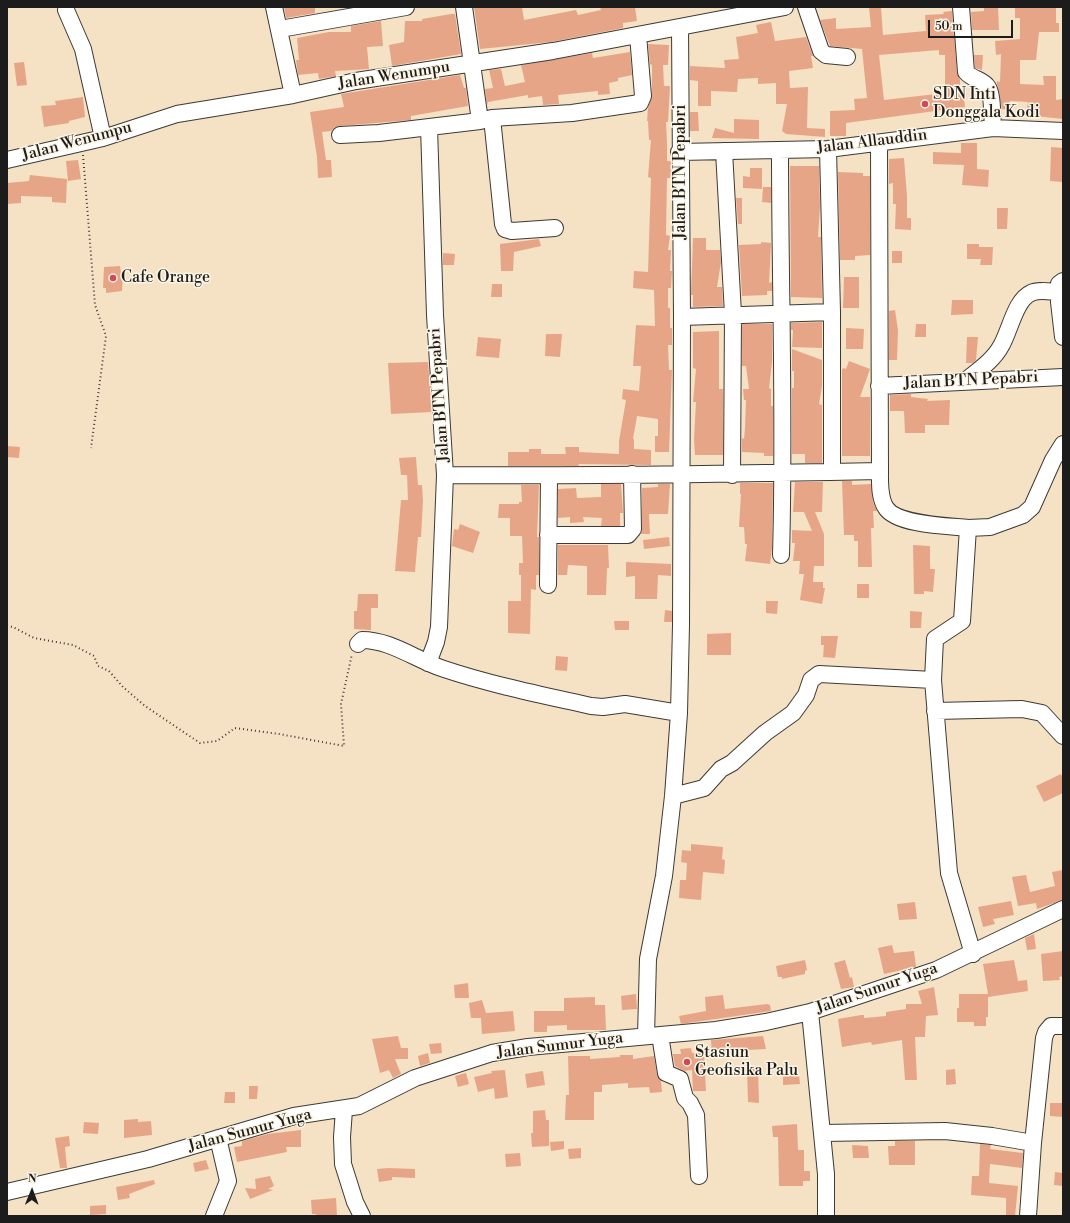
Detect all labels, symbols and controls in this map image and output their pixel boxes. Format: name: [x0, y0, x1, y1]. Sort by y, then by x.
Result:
scale bar: [930, 12, 1015, 38]
text: 50 m: [935, 19, 963, 34]
street label: Jalan Wenumpu: [337, 58, 451, 94]
place label: SDN Inti Donggala Kodi: [933, 85, 1040, 123]
marker: SDN Inti Donggala Kodi: [920, 99, 930, 109]
street label: Jalan BTN Pepabri: [671, 105, 691, 239]
street label: Jalan Wenumpu: [20, 118, 134, 166]
street label: Jalan Allauddin: [816, 126, 928, 158]
place label: Cafe Orange: [121, 268, 210, 288]
marker: Cafe Orange: [108, 273, 118, 283]
street label: Jalan BTN Pepabri: [426, 327, 454, 463]
street label: Jalan BTN Pepabri: [903, 368, 1039, 394]
street label: Jalan Sumur Yuga: [814, 959, 940, 1019]
street label: Jalan Sumur Yuga: [496, 1029, 624, 1063]
place label: Stasiun Geofisika Palu: [695, 1043, 798, 1081]
marker: Stasiun Geofisika Palu: [682, 1057, 692, 1067]
street label: Jalan Sumur Yuga: [186, 1105, 314, 1157]
north arrow: [12, 1171, 52, 1211]
text: N: [28, 1172, 37, 1186]

